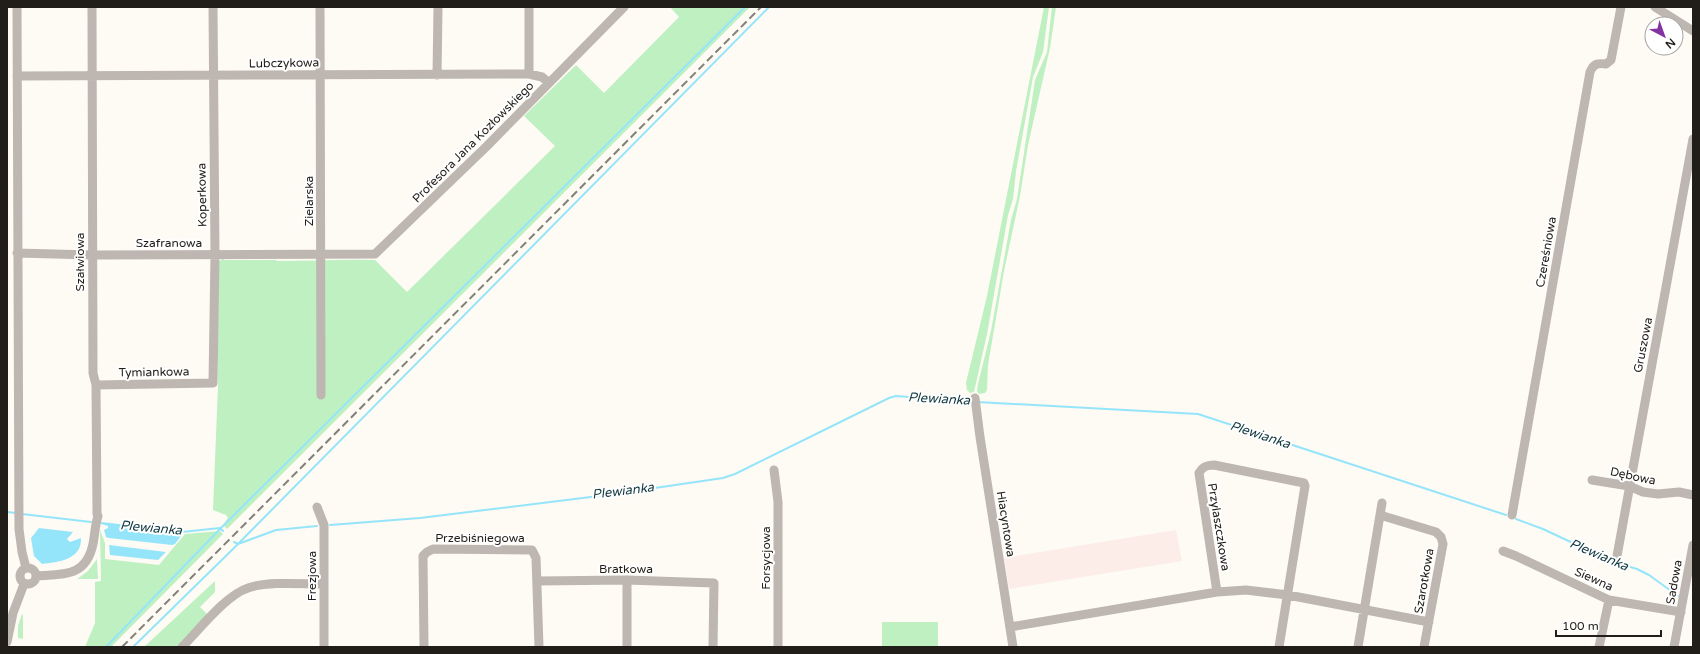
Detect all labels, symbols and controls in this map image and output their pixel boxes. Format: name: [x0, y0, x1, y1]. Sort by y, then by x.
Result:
north arrow: [1644, 16, 1684, 56]
text: N: [1663, 35, 1678, 51]
street label: Lubczykowa: [249, 55, 319, 71]
street label: Profesora Jana Kozłowskiego: [409, 78, 537, 206]
street label: Koperkowa: [194, 163, 210, 227]
street label: Zielarska: [302, 176, 316, 226]
street label: Czereśniowa: [1533, 215, 1559, 289]
street label: Szałwiowa: [73, 232, 87, 292]
street label: Szafranowa: [136, 236, 202, 250]
street label: Gruszowa: [1631, 316, 1655, 374]
street label: Tymiankowa: [118, 364, 190, 380]
water label: Plewianka: [908, 389, 971, 409]
water label: Plewianka: [1228, 418, 1293, 452]
street label: Dębowa: [1609, 464, 1657, 488]
water label: Plewianka: [591, 479, 656, 503]
street label: Przylaszczkowa: [1205, 482, 1233, 572]
street label: Hiacyntowa: [994, 490, 1018, 558]
water label: Plewianka: [119, 517, 183, 539]
street label: Forsycjowa: [759, 526, 773, 590]
street label: Przebiśniegowa: [435, 531, 525, 545]
water label: Plewianka: [1567, 535, 1631, 575]
street label: Szarotkowa: [1411, 547, 1437, 615]
street label: Frezjowa: [305, 551, 319, 601]
street label: Sadowa: [1663, 559, 1685, 605]
street label: Bratkowa: [599, 562, 653, 576]
street label: Siewna: [1573, 564, 1615, 594]
scale bar: [1556, 612, 1661, 638]
text: 100 m: [1562, 619, 1599, 633]

